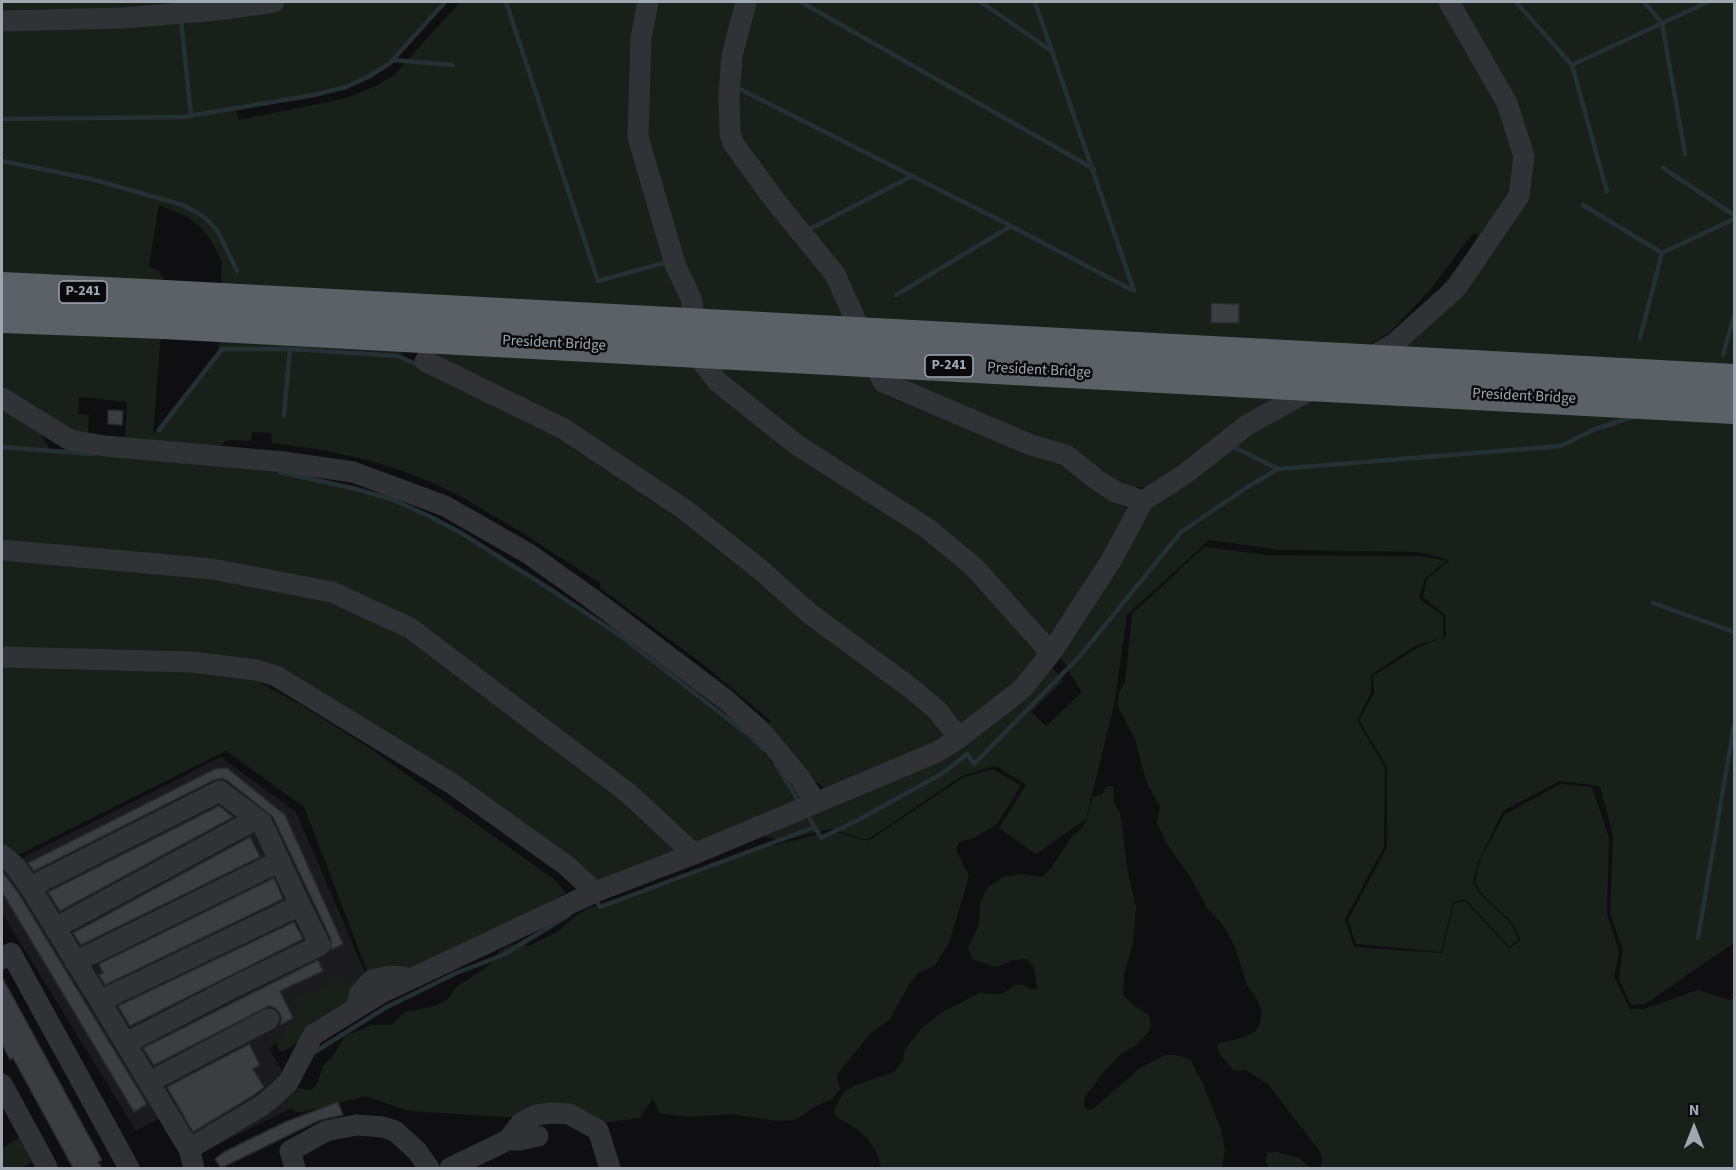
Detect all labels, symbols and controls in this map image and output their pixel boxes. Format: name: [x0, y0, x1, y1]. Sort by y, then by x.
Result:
road number: Р-241: [59, 281, 107, 303]
street label: President Bridge: [502, 332, 606, 356]
road number: Р-241: [925, 355, 973, 377]
street label: President Bridge: [987, 359, 1091, 383]
street label: President Bridge: [1472, 385, 1576, 409]
north arrow: [1664, 1098, 1724, 1158]
text: N: [1689, 1099, 1699, 1121]

